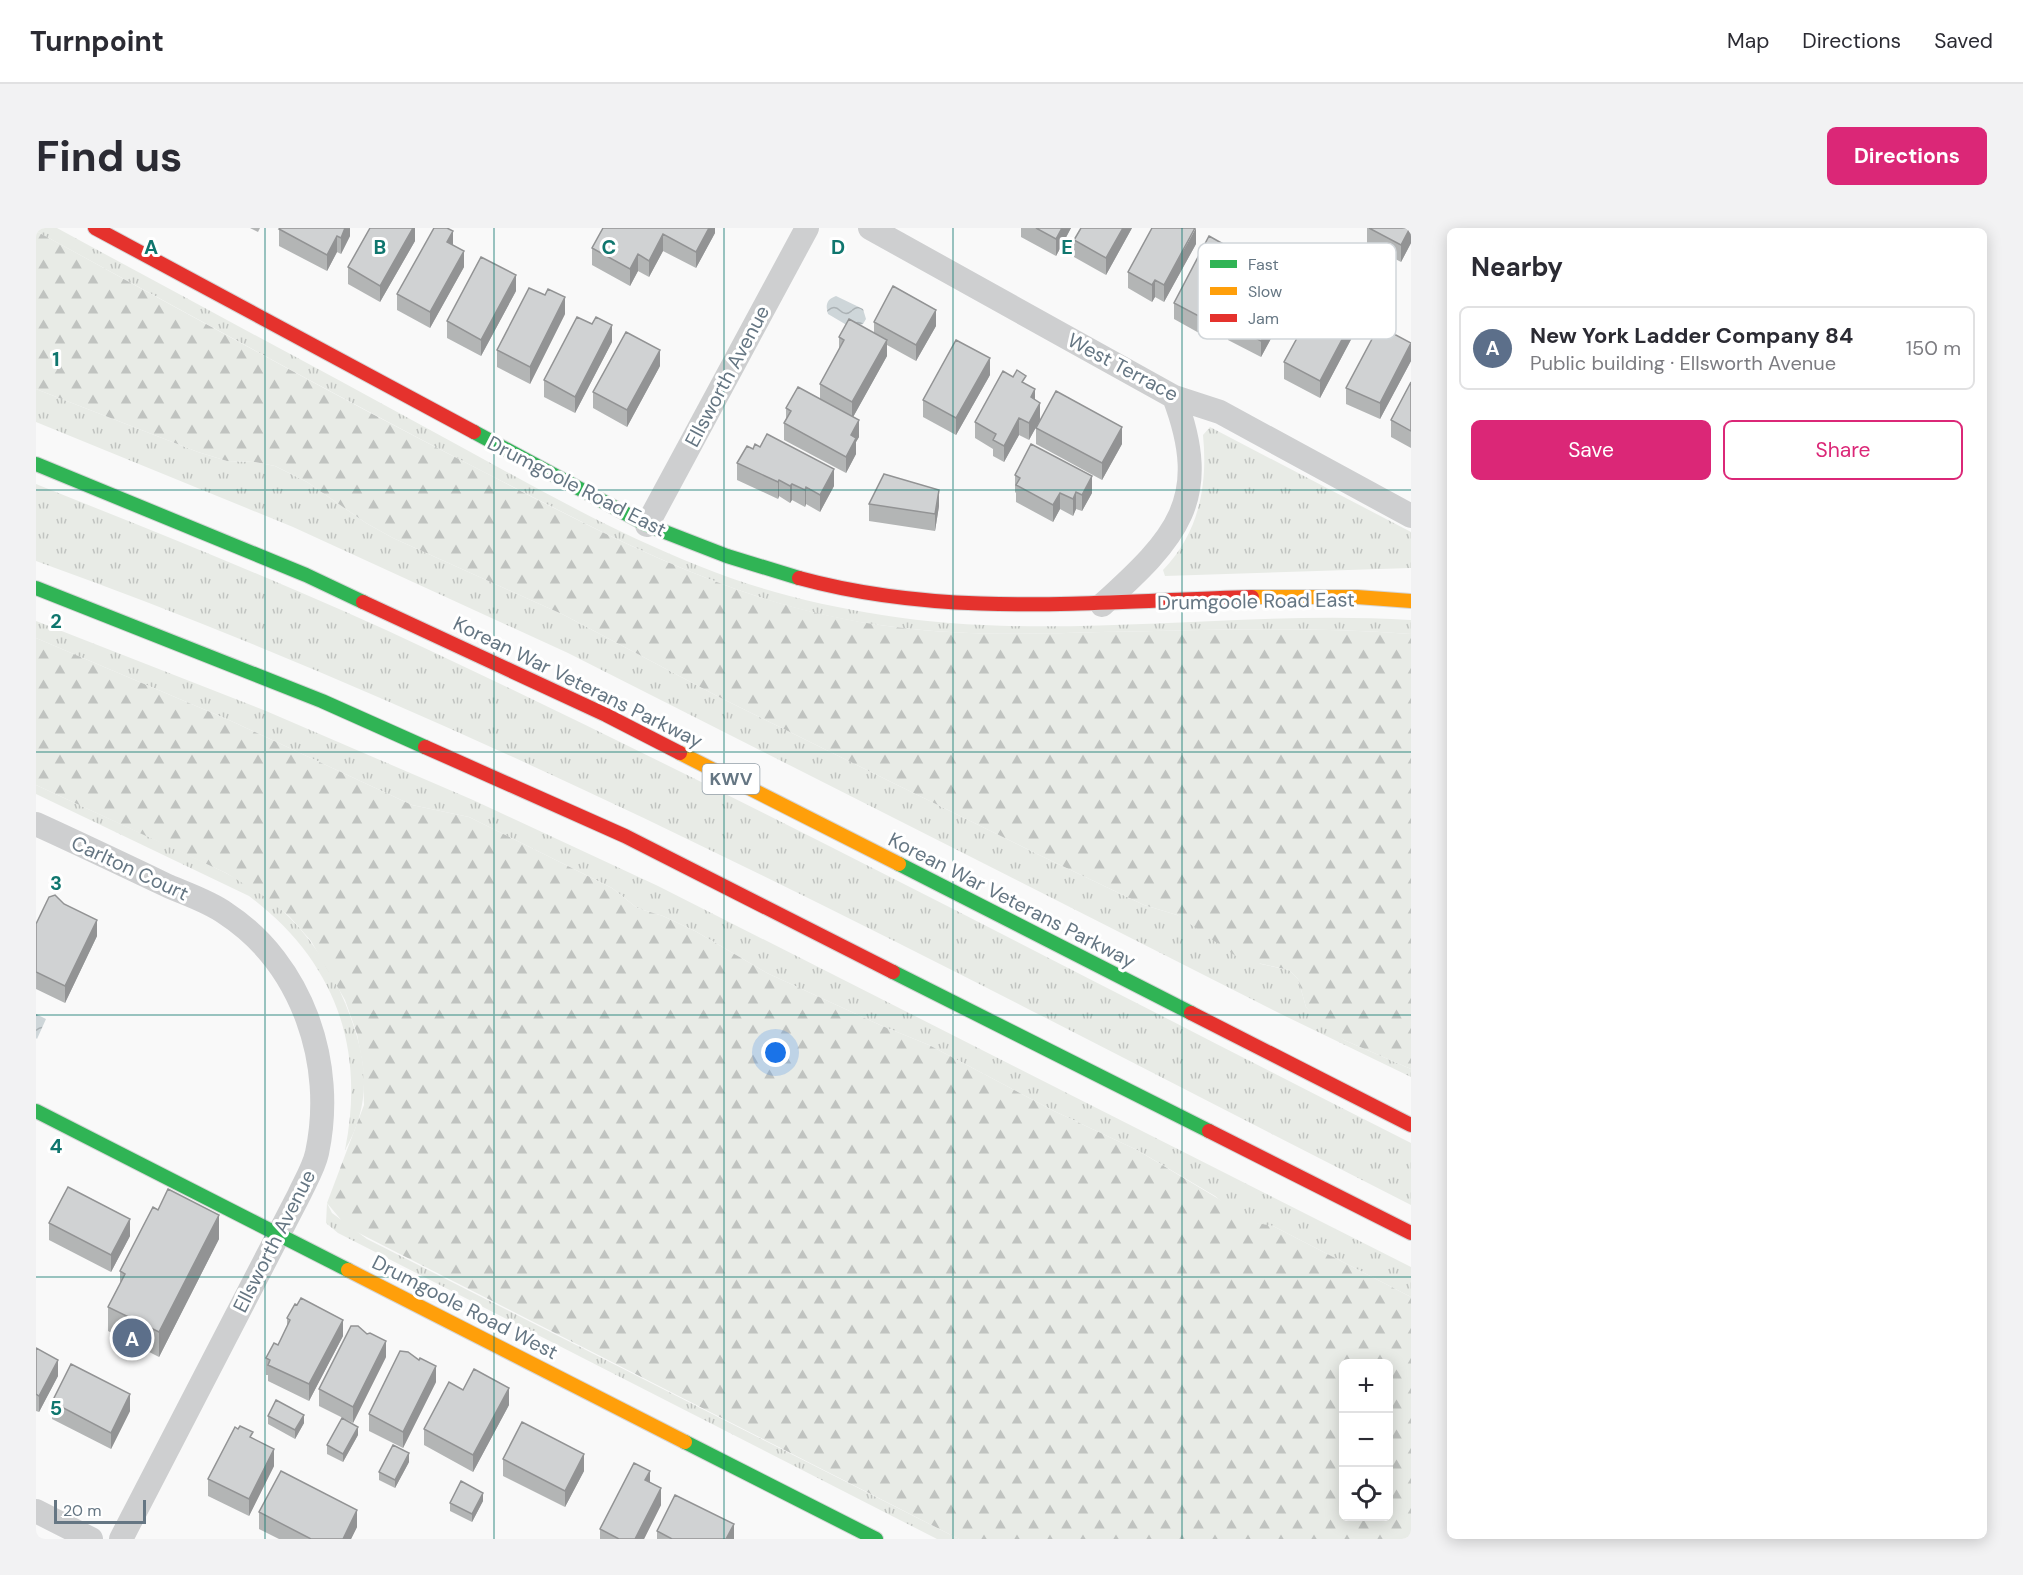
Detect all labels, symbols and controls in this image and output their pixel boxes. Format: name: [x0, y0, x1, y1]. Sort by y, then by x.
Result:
text: Turnpoint: [30, 23, 164, 60]
text: Map: [1727, 27, 1769, 55]
text: Directions: [1802, 27, 1901, 55]
text: Saved: [1934, 27, 1993, 55]
button: Directions: [1827, 127, 1987, 185]
text: Find us: [36, 129, 182, 184]
text: A: [144, 234, 158, 260]
text: B: [374, 234, 386, 260]
text: C: [602, 234, 616, 260]
text: D: [831, 234, 845, 260]
text: E: [1061, 234, 1073, 260]
legend: [1198, 243, 1396, 339]
text: Nearby: [1471, 250, 1563, 284]
text: Fast: [1248, 254, 1279, 275]
text: Slow: [1248, 281, 1282, 302]
street label: Ellsworth Avenue: [679, 301, 775, 451]
text: Jam: [1248, 308, 1279, 329]
text: New York Ladder Company 84: [1530, 321, 1853, 350]
street label: West Terrace: [1063, 327, 1183, 407]
text: A: [1485, 335, 1500, 361]
text: 150 m: [1906, 335, 1961, 361]
text: 1: [52, 346, 60, 372]
text: Public building · Ellsworth Avenue: [1530, 350, 1836, 376]
button: Save: [1471, 420, 1711, 480]
button: Share: [1723, 420, 1963, 480]
street label: Drumgoole Road East: [483, 430, 671, 543]
street label: Drumgoole Road East: [1157, 586, 1355, 616]
text: 2: [50, 608, 62, 634]
street label: Korean War Veterans Parkway: [449, 610, 707, 754]
road number: KWV: [702, 764, 760, 794]
street label: Korean War Veterans Parkway: [884, 826, 1140, 974]
street label: Carlton Court: [67, 830, 193, 907]
text: 3: [50, 870, 62, 896]
your location: [761, 1038, 790, 1067]
text: 4: [50, 1133, 63, 1159]
street label: Ellsworth Avenue: [227, 1165, 321, 1317]
street label: Drumgoole Road West: [368, 1249, 562, 1365]
pin: A: [112, 1316, 152, 1360]
map controls: [1339, 1359, 1393, 1521]
button: +: [1339, 1359, 1393, 1413]
text: 5: [50, 1395, 62, 1421]
button: −: [1339, 1413, 1393, 1467]
button: locate: [1339, 1467, 1393, 1521]
scale bar: [54, 1497, 146, 1524]
text: 20 m: [63, 1500, 102, 1521]

